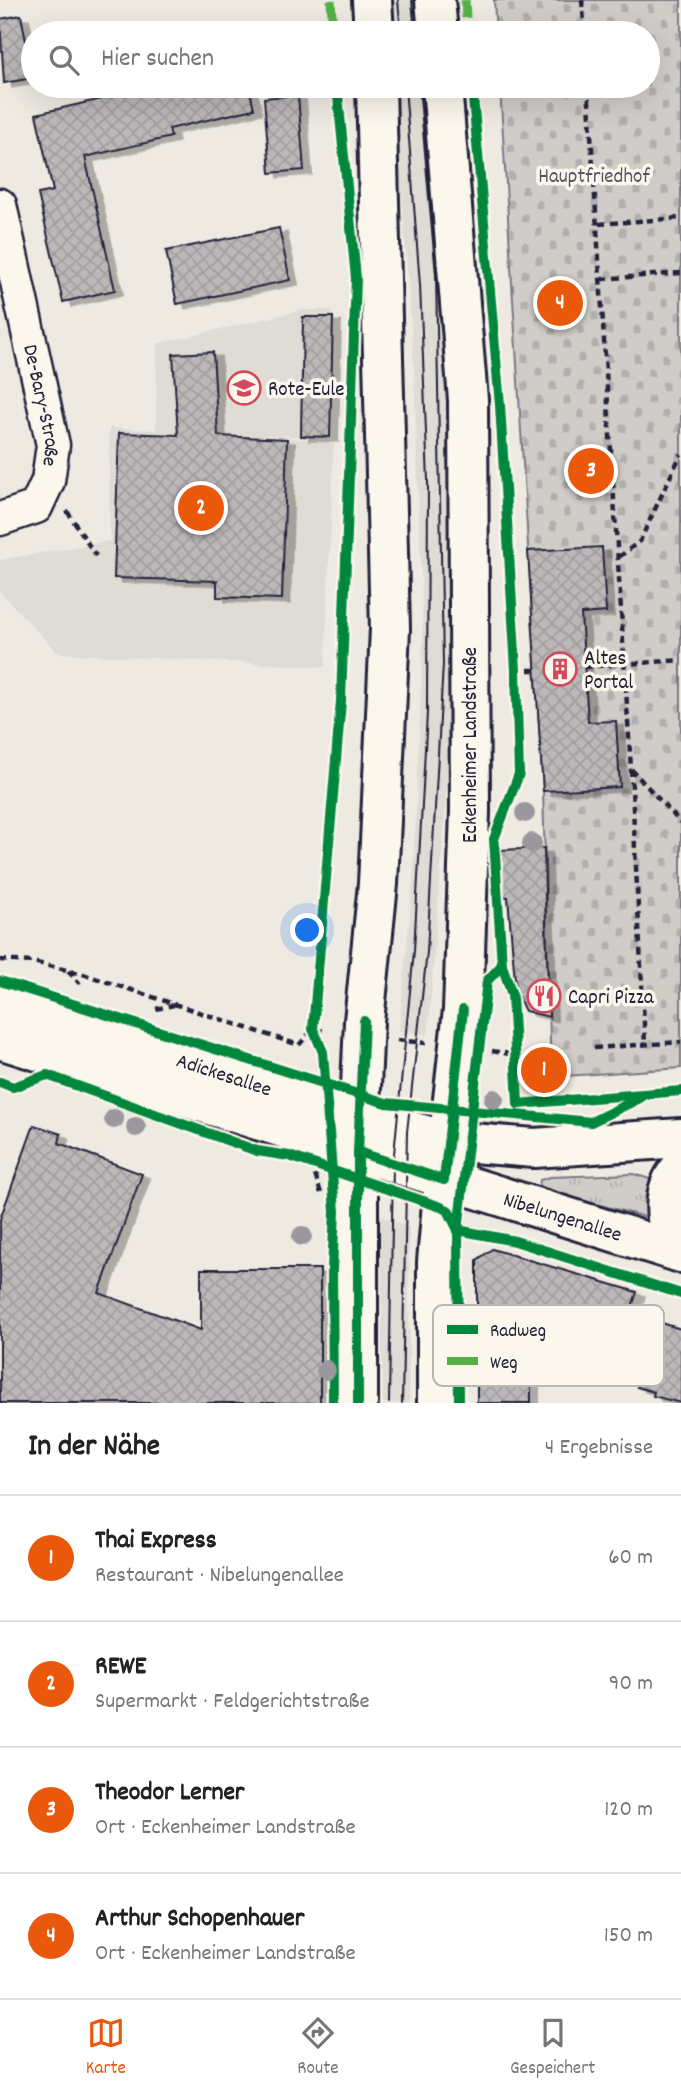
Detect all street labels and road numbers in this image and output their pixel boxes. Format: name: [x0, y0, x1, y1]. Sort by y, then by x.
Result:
street label: De-Bary-Straße: [13, 342, 65, 468]
street label: Eckenheimer Landstraße: [457, 647, 487, 843]
street label: Adickesallee: [172, 1047, 275, 1106]
street label: Nibelungenallee: [499, 1186, 625, 1251]

